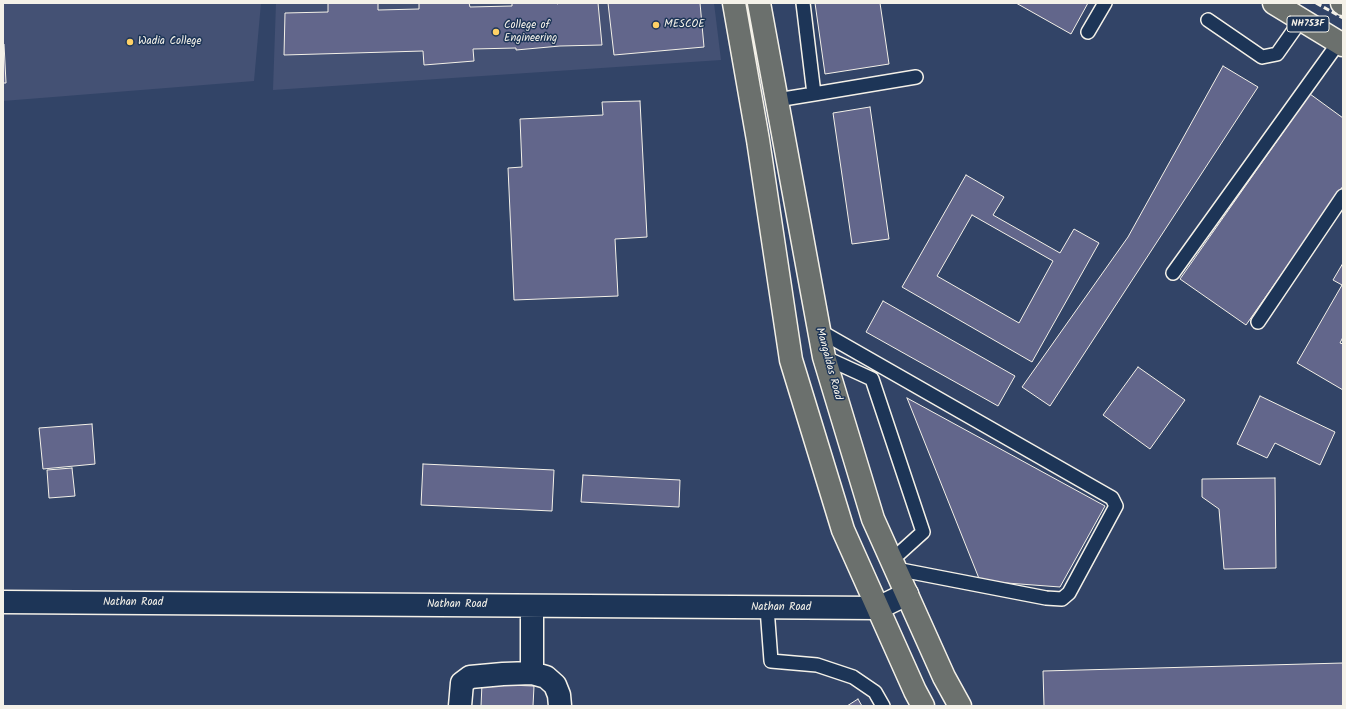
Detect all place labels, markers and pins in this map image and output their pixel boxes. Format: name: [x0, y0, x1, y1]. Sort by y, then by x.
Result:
place label: MESCOE: [664, 18, 705, 32]
place label: College of Engineering: [504, 19, 557, 45]
marker: MESCOE: [651, 20, 661, 30]
marker: College of Engineering: [491, 27, 501, 37]
place label: Wadia College: [138, 35, 202, 49]
marker: Wadia College: [125, 37, 135, 47]

